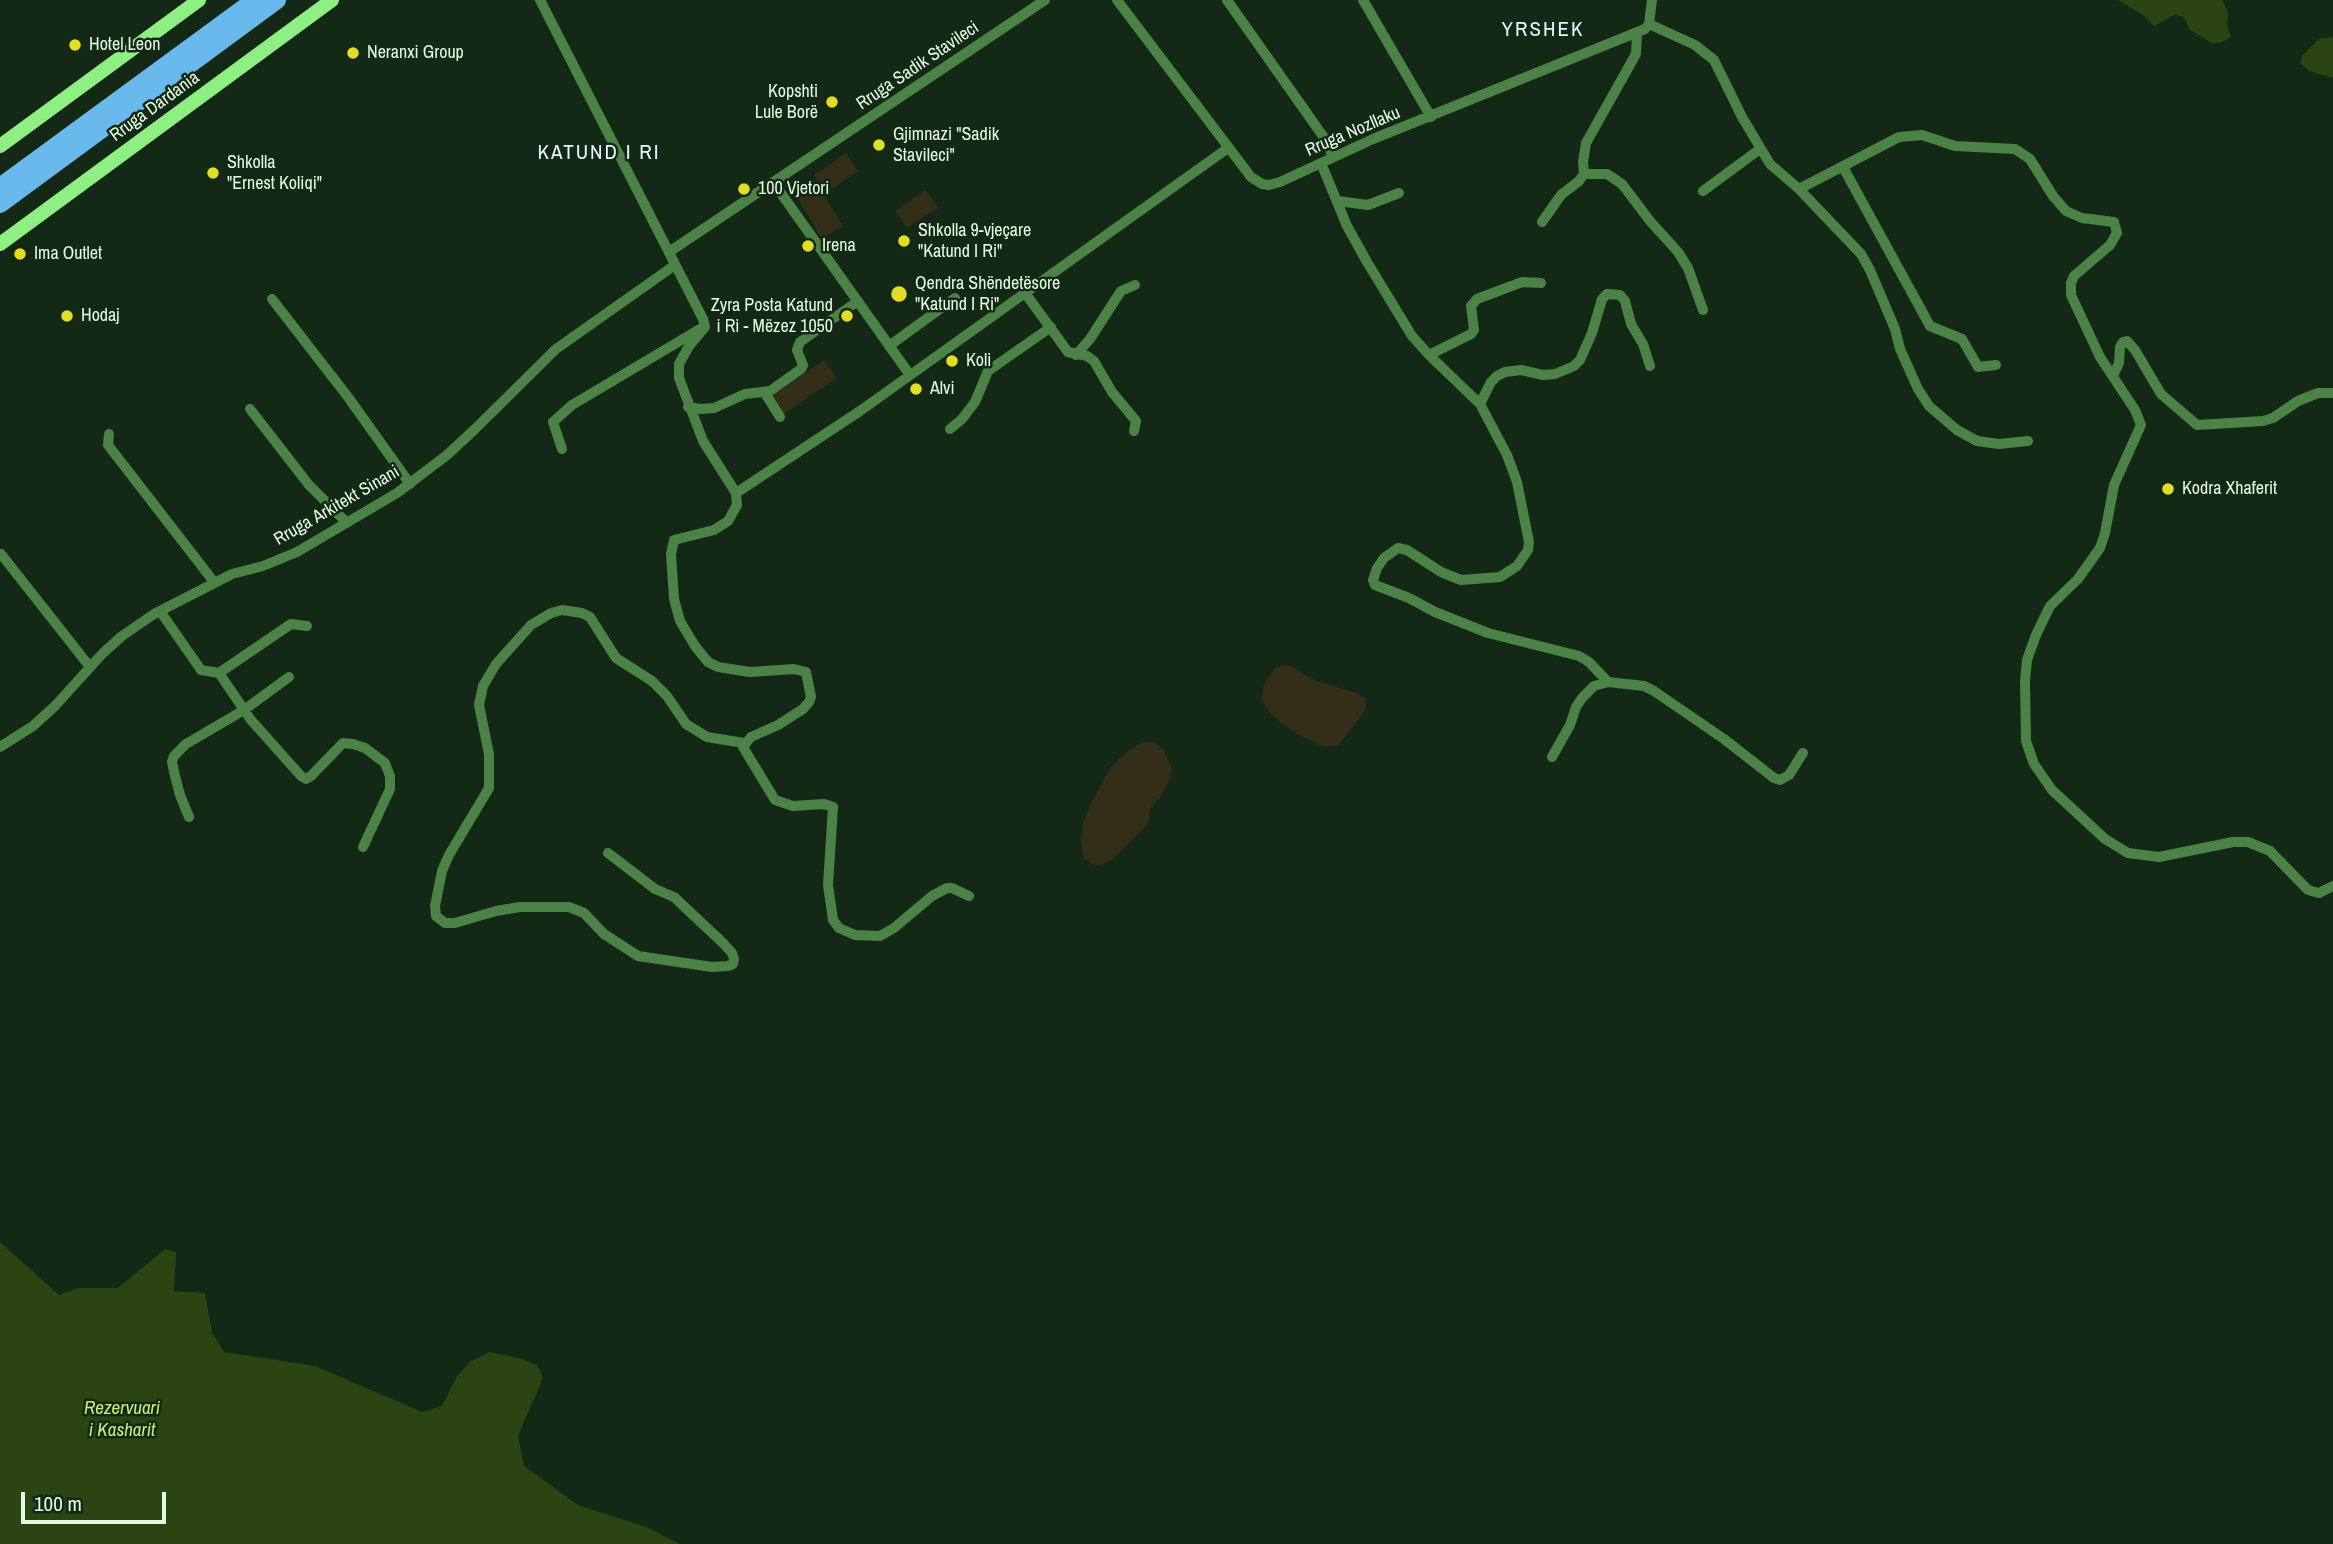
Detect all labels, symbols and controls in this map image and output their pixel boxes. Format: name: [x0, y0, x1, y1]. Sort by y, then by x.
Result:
street label: Rruga Sadik Stavileci: [853, 17, 983, 115]
district label: YRSHEK: [1502, 17, 1584, 43]
place label: Hotel Leon: [89, 34, 160, 56]
marker: Hotel Leon: [67, 37, 83, 53]
place label: Neranxi Group: [367, 42, 464, 64]
marker: Neranxi Group: [345, 45, 361, 61]
street label: Rruga Dardania: [106, 67, 204, 147]
place label: Kopshti Lule Borë: [755, 81, 818, 124]
marker: Kopshti Lule Borë: [824, 94, 840, 110]
street label: Rruga Nozllaku: [1302, 102, 1404, 162]
place label: Gjimnazi "Sadik Stavileci": [893, 124, 999, 166]
marker: Gjimnazi "Sadik Stavileci": [871, 137, 887, 153]
district label: KATUND I RI: [539, 140, 659, 166]
place label: Shkolla "Ernest Koliqi": [227, 152, 322, 194]
marker: Shkolla "Ernest Koliqi": [205, 165, 221, 181]
place label: 100 Vjetori: [758, 178, 829, 200]
marker: 100 Vjetori: [736, 181, 752, 197]
place label: Shkolla 9-vjeçare "Katund I Ri": [918, 220, 1031, 262]
marker: Shkolla 9-vjeçare "Katund I Ri": [896, 233, 912, 249]
place label: Irena: [822, 235, 856, 257]
marker: Irena: [800, 238, 816, 254]
place label: Ima Outlet: [34, 243, 102, 265]
marker: Ima Outlet: [12, 246, 28, 262]
place label: Qendra Shëndetësore "Katund I Ri": [915, 273, 1060, 316]
marker: Qendra Shëndetësore "Katund I Ri": [889, 284, 909, 304]
place label: Zyra Posta Katund i Ri - Mëzez 1050: [711, 295, 833, 338]
place label: Hodaj: [81, 305, 120, 327]
marker: Hodaj: [59, 308, 75, 324]
marker: Zyra Posta Katund i Ri - Mëzez 1050: [839, 308, 855, 324]
place label: Koli: [966, 350, 991, 372]
marker: Koli: [944, 353, 960, 369]
place label: Alvi: [930, 378, 955, 400]
marker: Alvi: [908, 381, 924, 397]
street label: Rruga Arkitekt Sinani: [270, 461, 404, 551]
place label: Kodra Xhaferit: [2182, 478, 2277, 500]
marker: Kodra Xhaferit: [2160, 481, 2176, 497]
water label: Rezervuari i Kasharit: [84, 1398, 160, 1442]
scale bar: [24, 1478, 170, 1522]
text: 100 m: [34, 1489, 82, 1518]

